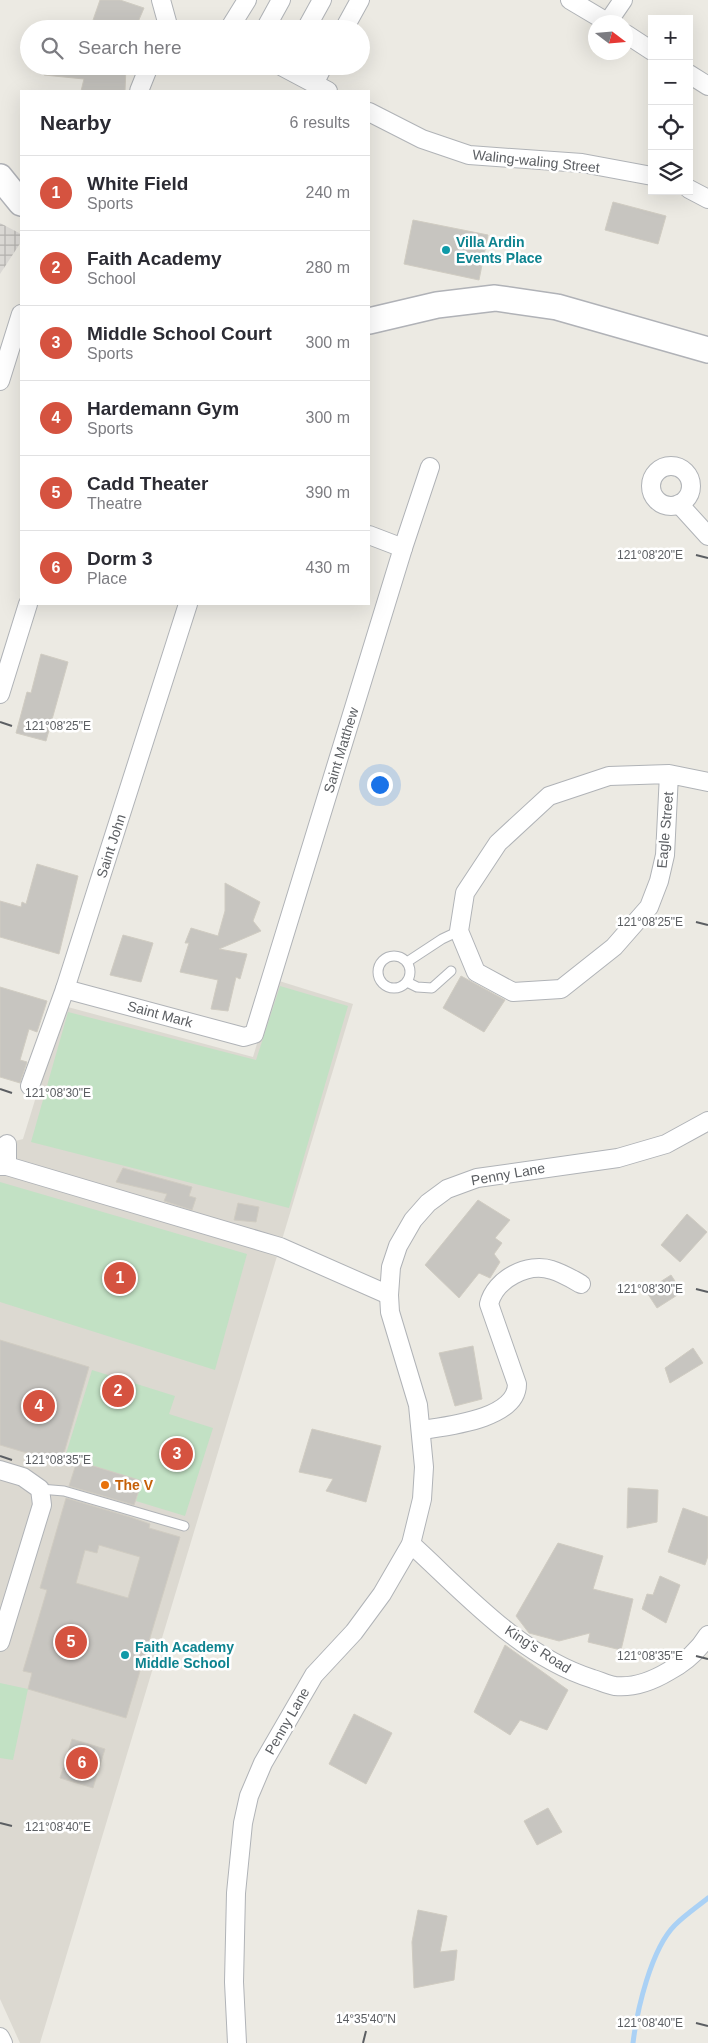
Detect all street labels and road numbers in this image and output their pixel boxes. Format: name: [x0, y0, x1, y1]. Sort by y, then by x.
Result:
street label: Waling-waling Street: [472, 146, 601, 176]
street label: Saint Matthew: [320, 704, 362, 795]
street label: Eagle Street: [654, 791, 676, 869]
street label: Saint John: [93, 812, 129, 880]
street label: Saint Mark: [126, 998, 195, 1031]
street label: Penny Lane: [470, 1160, 546, 1188]
street label: King's Road: [502, 1622, 574, 1676]
street label: Penny Lane: [261, 1684, 313, 1757]

